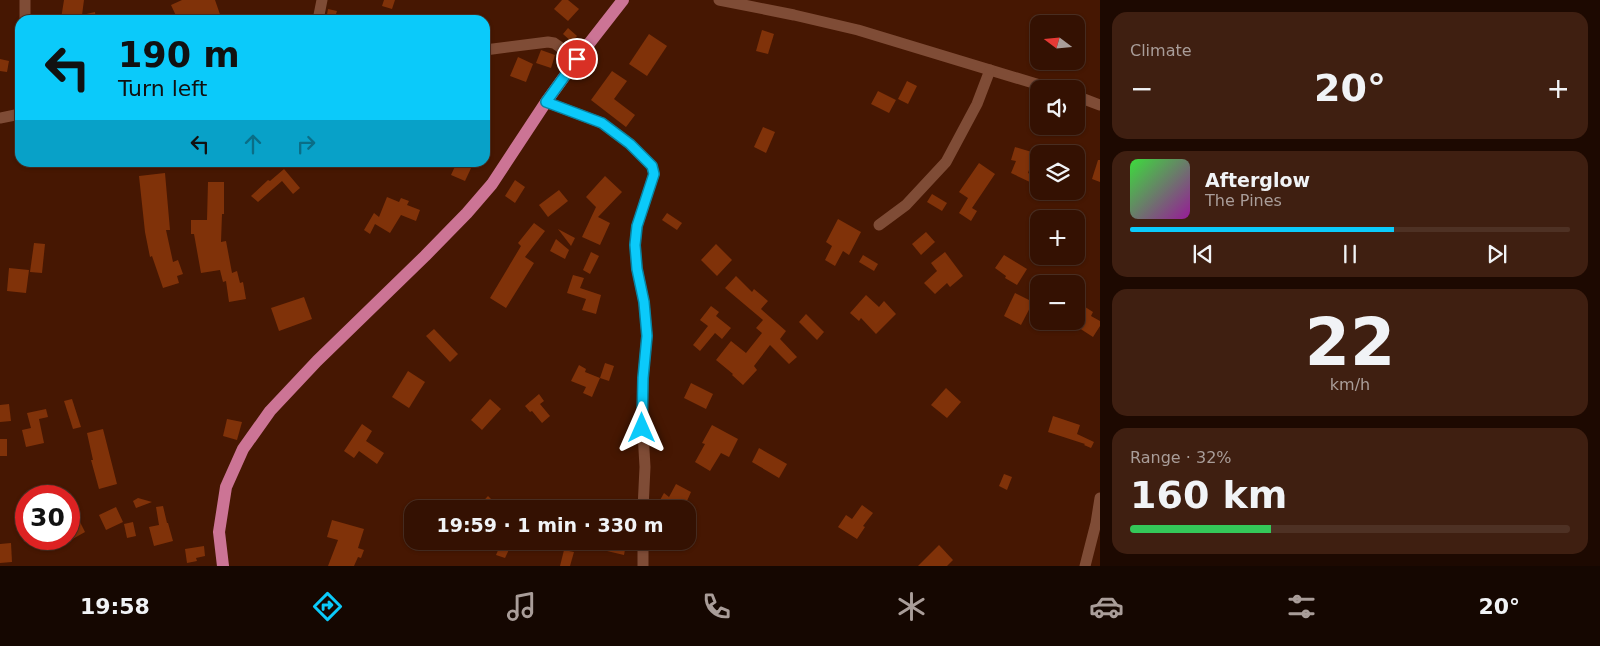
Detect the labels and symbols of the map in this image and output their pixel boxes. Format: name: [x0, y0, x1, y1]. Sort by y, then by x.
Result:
north arrow: [1030, 15, 1085, 70]
pin: [556, 38, 598, 80]
position arrow: [615, 401, 667, 453]
speed limit sign: 30: [15, 485, 80, 550]

